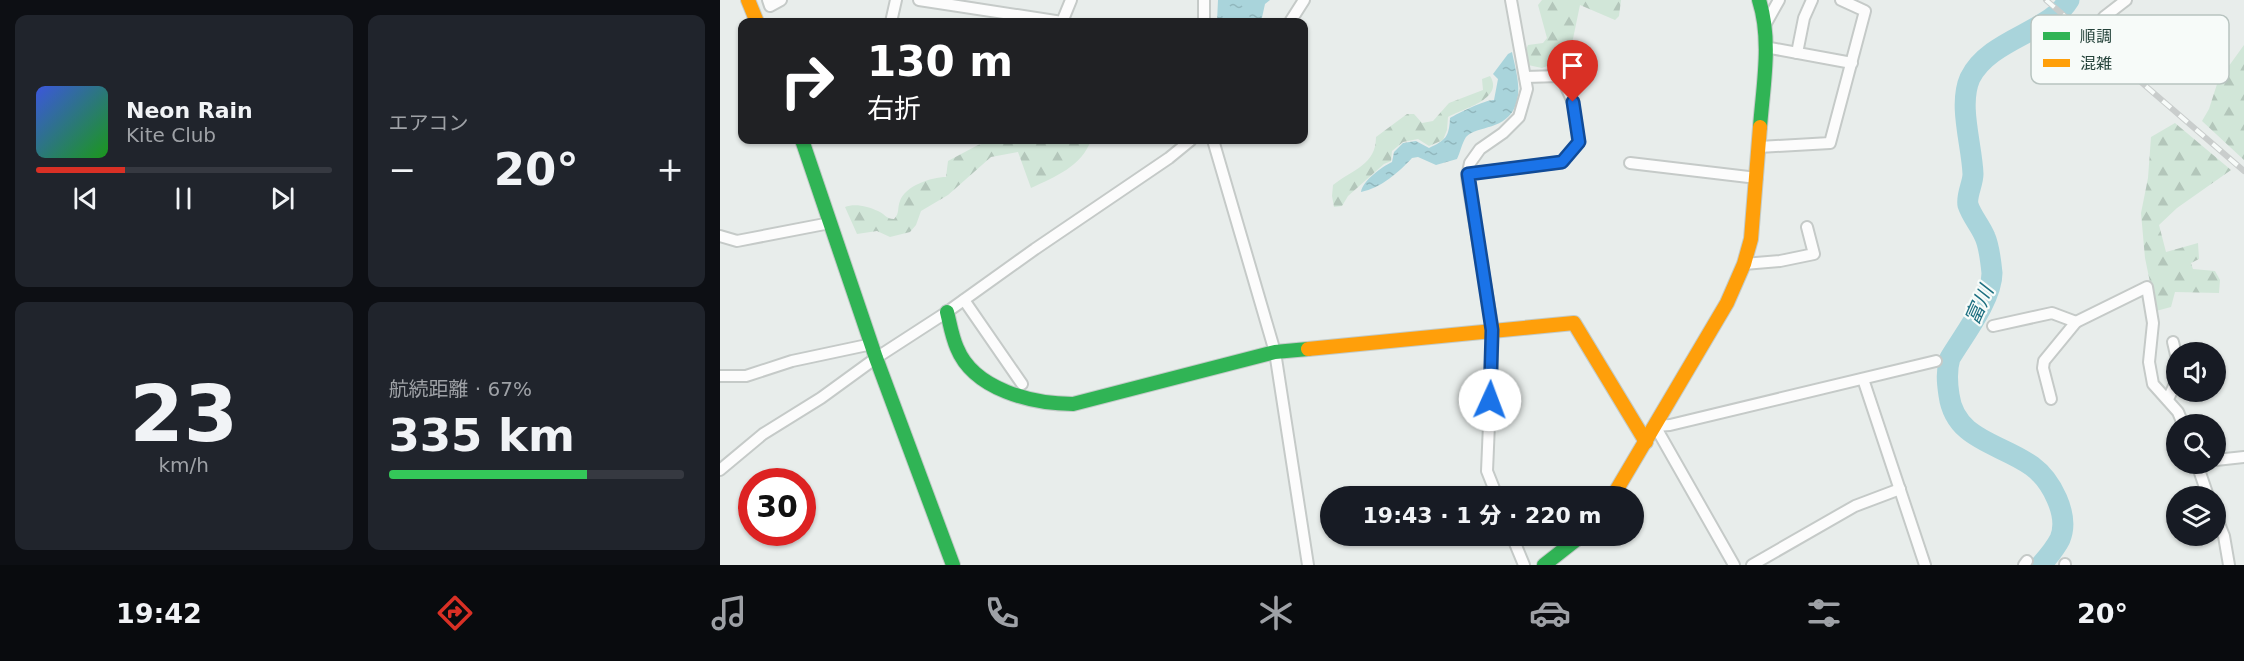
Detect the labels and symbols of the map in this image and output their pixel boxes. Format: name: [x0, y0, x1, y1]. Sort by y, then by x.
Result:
legend: [2031, 15, 2229, 84]
text: 順調: [2080, 27, 2112, 46]
pin: [1547, 40, 1598, 102]
text: 混雑: [2080, 54, 2112, 73]
water label: 富川: [1960, 280, 1999, 328]
position arrow: [1458, 368, 1522, 432]
speed limit sign: 30: [738, 468, 816, 546]

